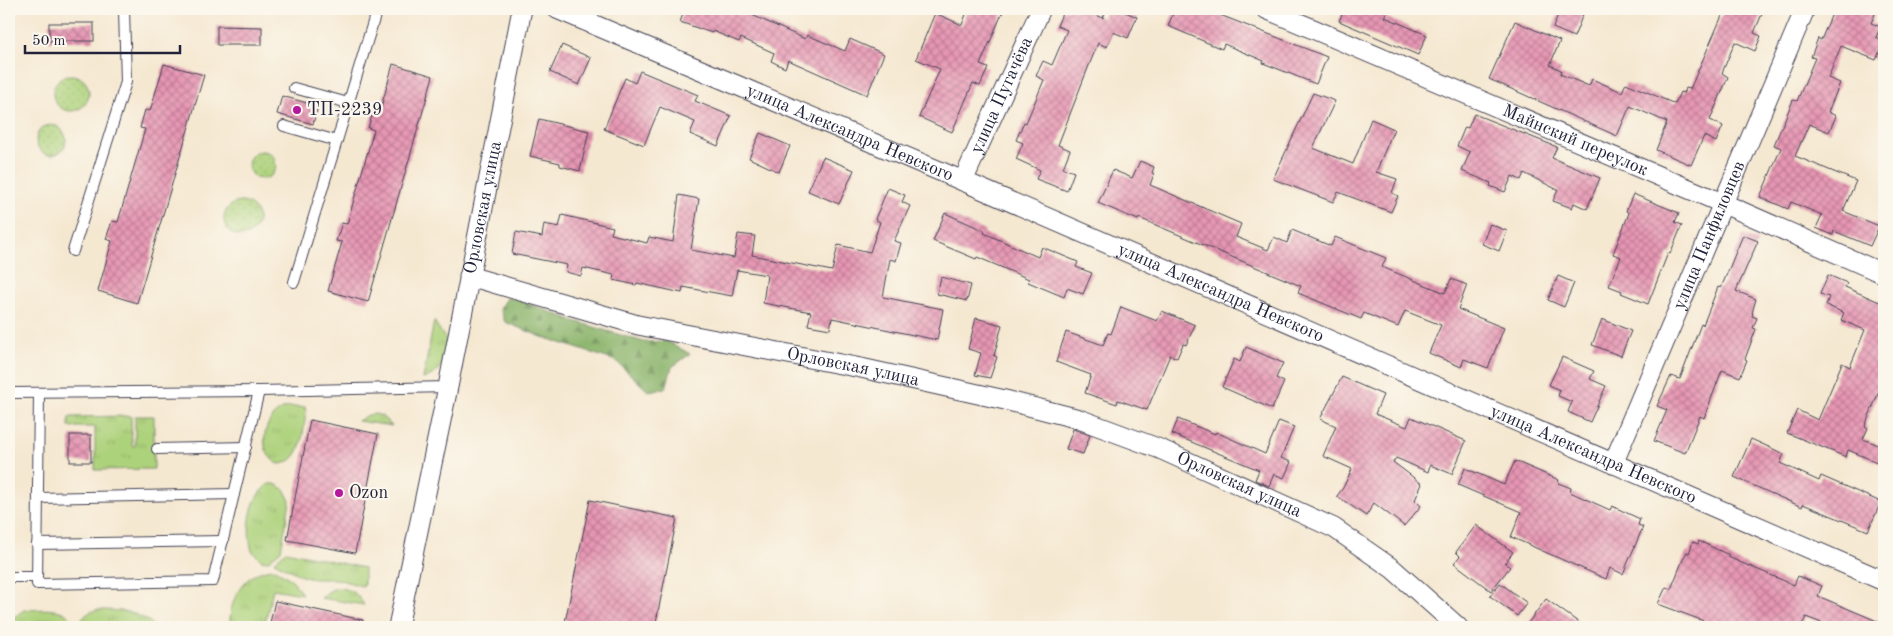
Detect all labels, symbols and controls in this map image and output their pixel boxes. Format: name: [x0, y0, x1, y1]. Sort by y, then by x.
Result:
scale bar: [25, 22, 180, 54]
text: 50 m: [32, 34, 66, 49]
street label: улица Пугачёва: [968, 34, 1036, 156]
street label: улица Александра Невского: [744, 81, 956, 185]
place label: ТП-2239: [307, 101, 382, 119]
street label: Майнский переулок: [1500, 102, 1651, 179]
marker: ТП-2239: [291, 104, 303, 116]
street label: Орловская улица: [461, 140, 505, 275]
street label: улица Панфиловцев: [1670, 159, 1749, 312]
street label: улица Александра Невского: [1115, 240, 1327, 346]
street label: Орловская улица: [785, 345, 921, 390]
street label: улица Александра Невского: [1487, 402, 1699, 507]
street label: Орловская улица: [1174, 449, 1304, 521]
place label: Ozon: [349, 484, 388, 502]
marker: Ozon: [333, 487, 345, 499]

